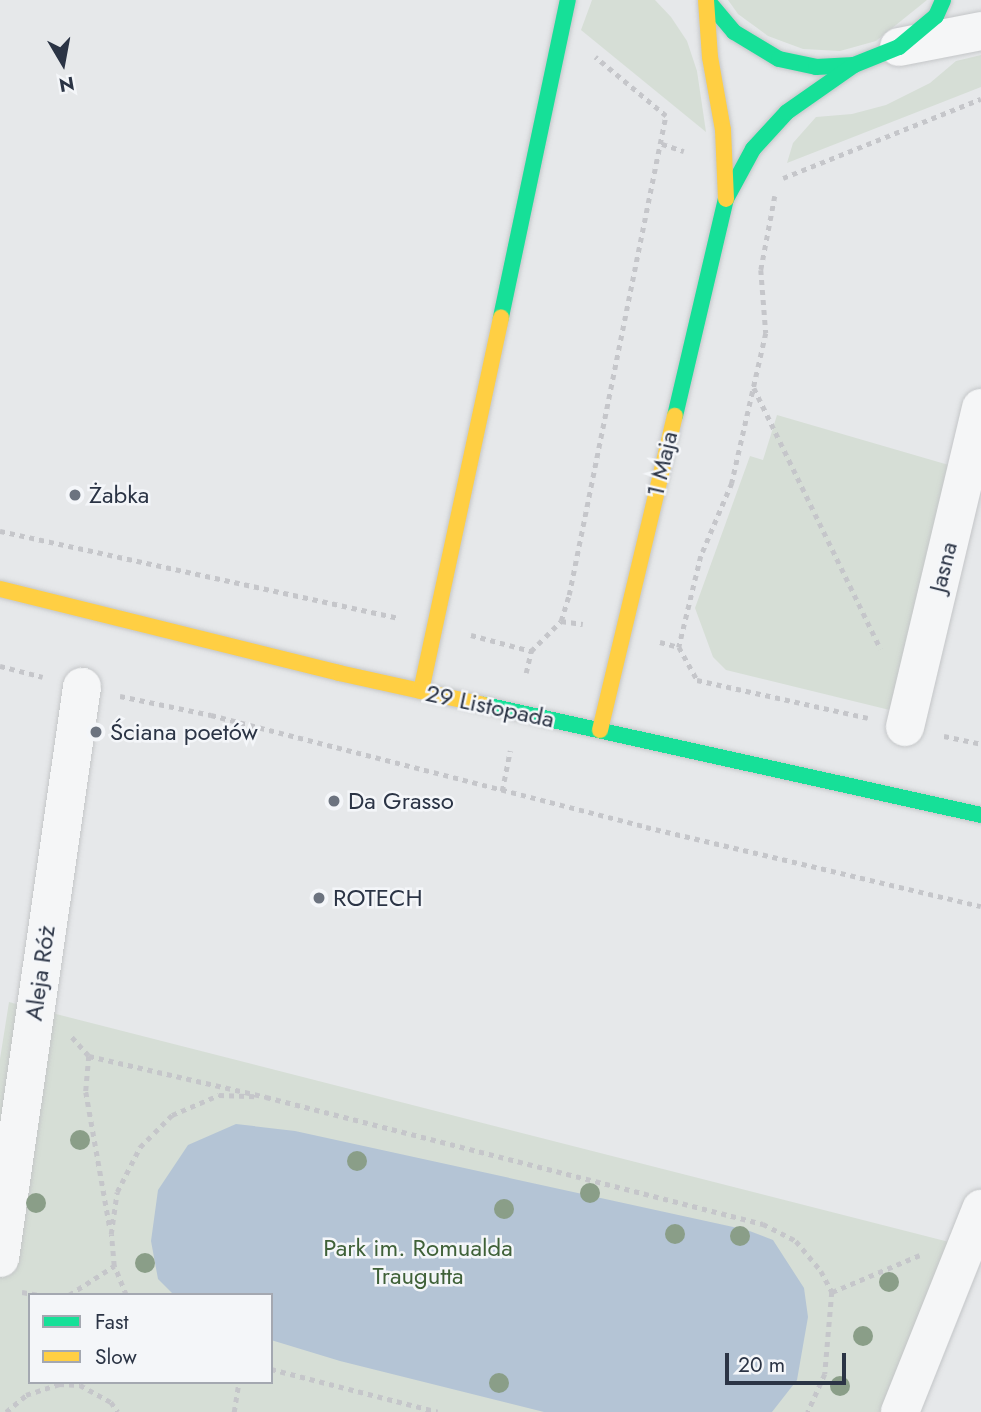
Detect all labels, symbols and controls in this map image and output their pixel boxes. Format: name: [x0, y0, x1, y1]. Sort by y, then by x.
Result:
north arrow: [28, 28, 98, 98]
text: N: [57, 70, 77, 99]
street label: 1 Maja: [640, 428, 684, 500]
place label: Żabka: [89, 481, 149, 509]
marker: Żabka: [67, 487, 83, 503]
street label: Jasna: [923, 539, 963, 595]
street label: 29 Listopada: [423, 678, 557, 734]
place label: Ściana poetów: [110, 718, 258, 746]
marker: Ściana poetów: [88, 724, 104, 740]
place label: Da Grasso: [348, 787, 454, 815]
marker: Da Grasso: [326, 793, 342, 809]
place label: ROTECH: [333, 884, 423, 912]
marker: ROTECH: [311, 890, 327, 906]
street label: Aleja Róż: [19, 923, 61, 1023]
park label: Park im. Romualda Traugutta: [323, 1234, 513, 1290]
legend: [28, 1293, 273, 1384]
text: Fast: [95, 1307, 128, 1337]
scale bar: [729, 1338, 850, 1382]
text: Slow: [95, 1342, 137, 1372]
text: 20 m: [738, 1350, 785, 1380]

